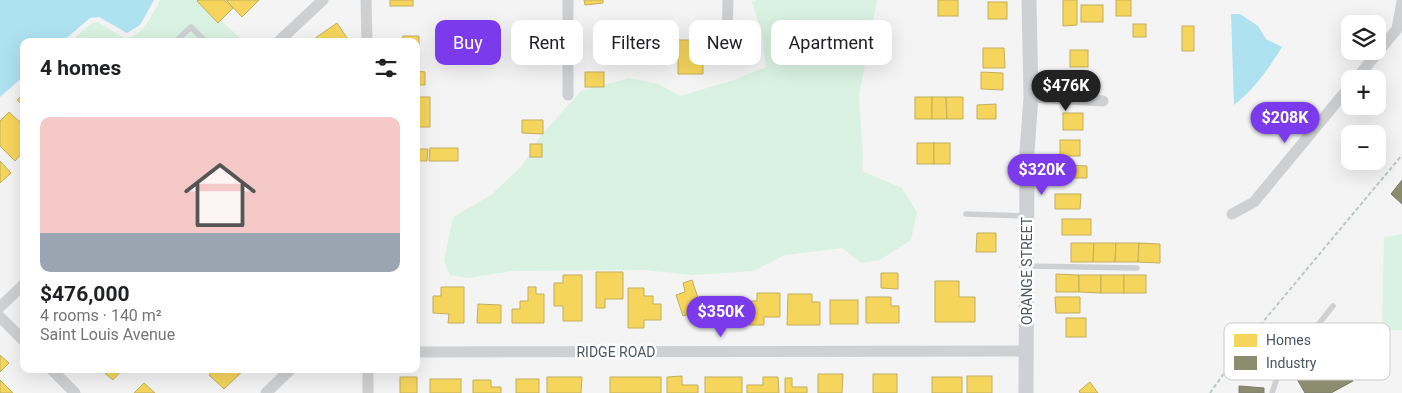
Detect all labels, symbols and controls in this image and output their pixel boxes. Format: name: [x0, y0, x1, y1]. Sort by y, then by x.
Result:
map controls: [1341, 15, 1386, 170]
button: layers: [1341, 15, 1386, 60]
chip: Buy: [435, 20, 501, 65]
chip: Rent: [511, 20, 583, 65]
chip: Filters: [593, 20, 679, 65]
chip: New: [689, 20, 761, 65]
chip: Apartment: [771, 20, 892, 65]
icon: filters: [372, 54, 400, 82]
text: 4 homes: [40, 56, 121, 80]
pin: $476K: [1031, 70, 1101, 112]
button: +: [1341, 70, 1386, 115]
text: $476K: [1043, 76, 1089, 95]
pin: $208K: [1250, 102, 1320, 144]
text: $208K: [1262, 108, 1308, 127]
button: −: [1341, 125, 1386, 170]
icon: home: [175, 150, 265, 240]
pin: $320K: [1007, 154, 1077, 196]
text: $320K: [1019, 160, 1065, 179]
street label: ORANGE STREET: [1019, 216, 1035, 325]
text: $476,000: [40, 282, 130, 306]
pin: $350K: [686, 296, 756, 338]
text: $350K: [698, 302, 744, 321]
text: 4 rooms · 140 m²: [40, 306, 162, 325]
legend: [1224, 323, 1390, 380]
text: Saint Louis Avenue: [40, 325, 175, 344]
text: Homes: [1266, 332, 1311, 348]
street label: RIDGE ROAD: [576, 344, 656, 360]
text: Industry: [1266, 355, 1317, 371]

